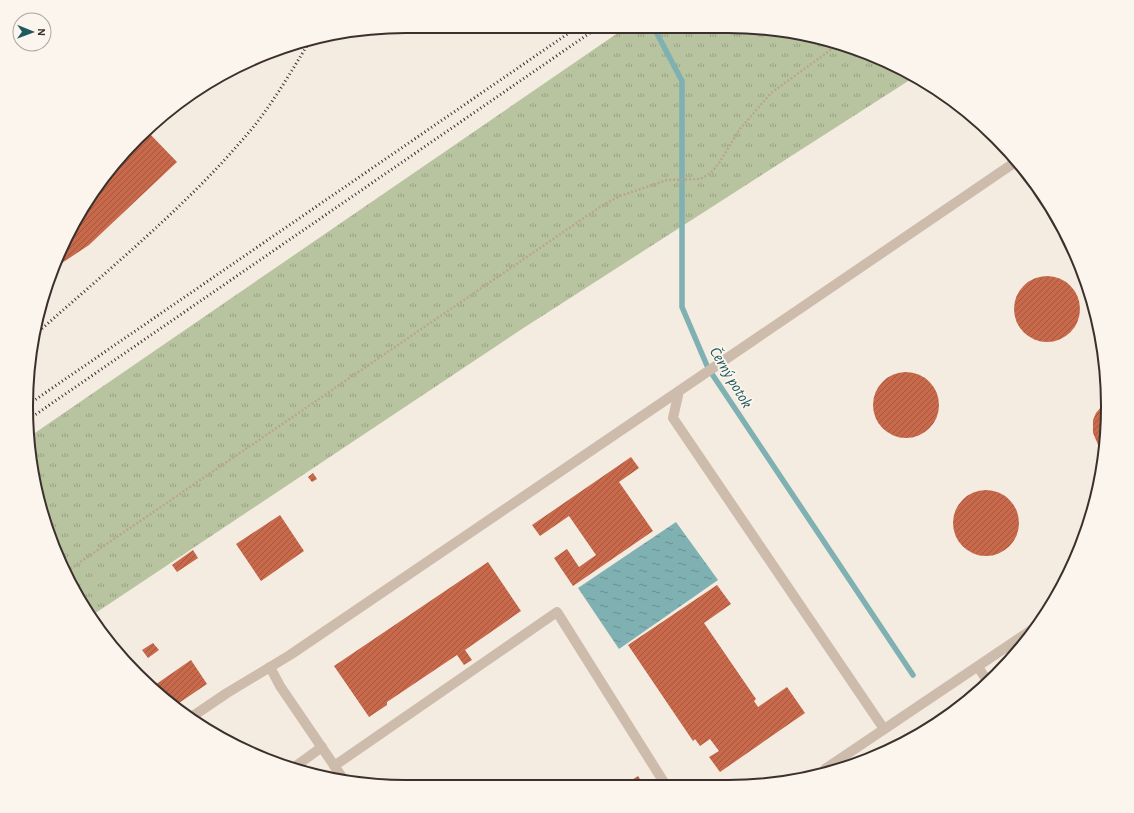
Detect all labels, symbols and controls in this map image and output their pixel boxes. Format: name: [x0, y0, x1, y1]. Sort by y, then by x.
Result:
north arrow: [12, 12, 52, 52]
text: N: [36, 28, 47, 36]
water label: Černý potok: [706, 343, 757, 411]

